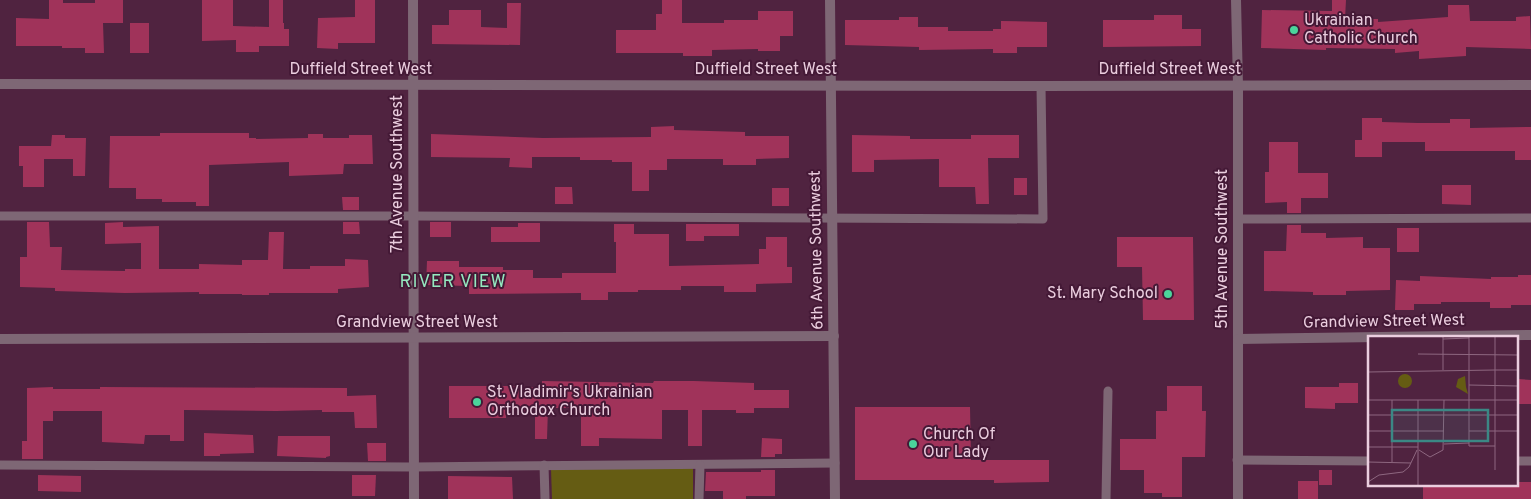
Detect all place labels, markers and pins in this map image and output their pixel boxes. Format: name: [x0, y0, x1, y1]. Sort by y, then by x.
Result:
place label: Ukrainian Catholic Church: [1304, 11, 1418, 49]
marker: Ukrainian Catholic Church: [1288, 24, 1300, 36]
place label: St. Mary School: [1047, 284, 1158, 304]
marker: St. Mary School: [1162, 288, 1174, 300]
place label: St. Vladimir's Ukrainian Orthodox Church: [487, 383, 652, 421]
marker: St. Vladimir's Ukrainian Orthodox Church: [471, 396, 483, 408]
place label: Church Of Our Lady: [923, 425, 996, 463]
marker: Church Of Our Lady: [907, 438, 919, 450]

